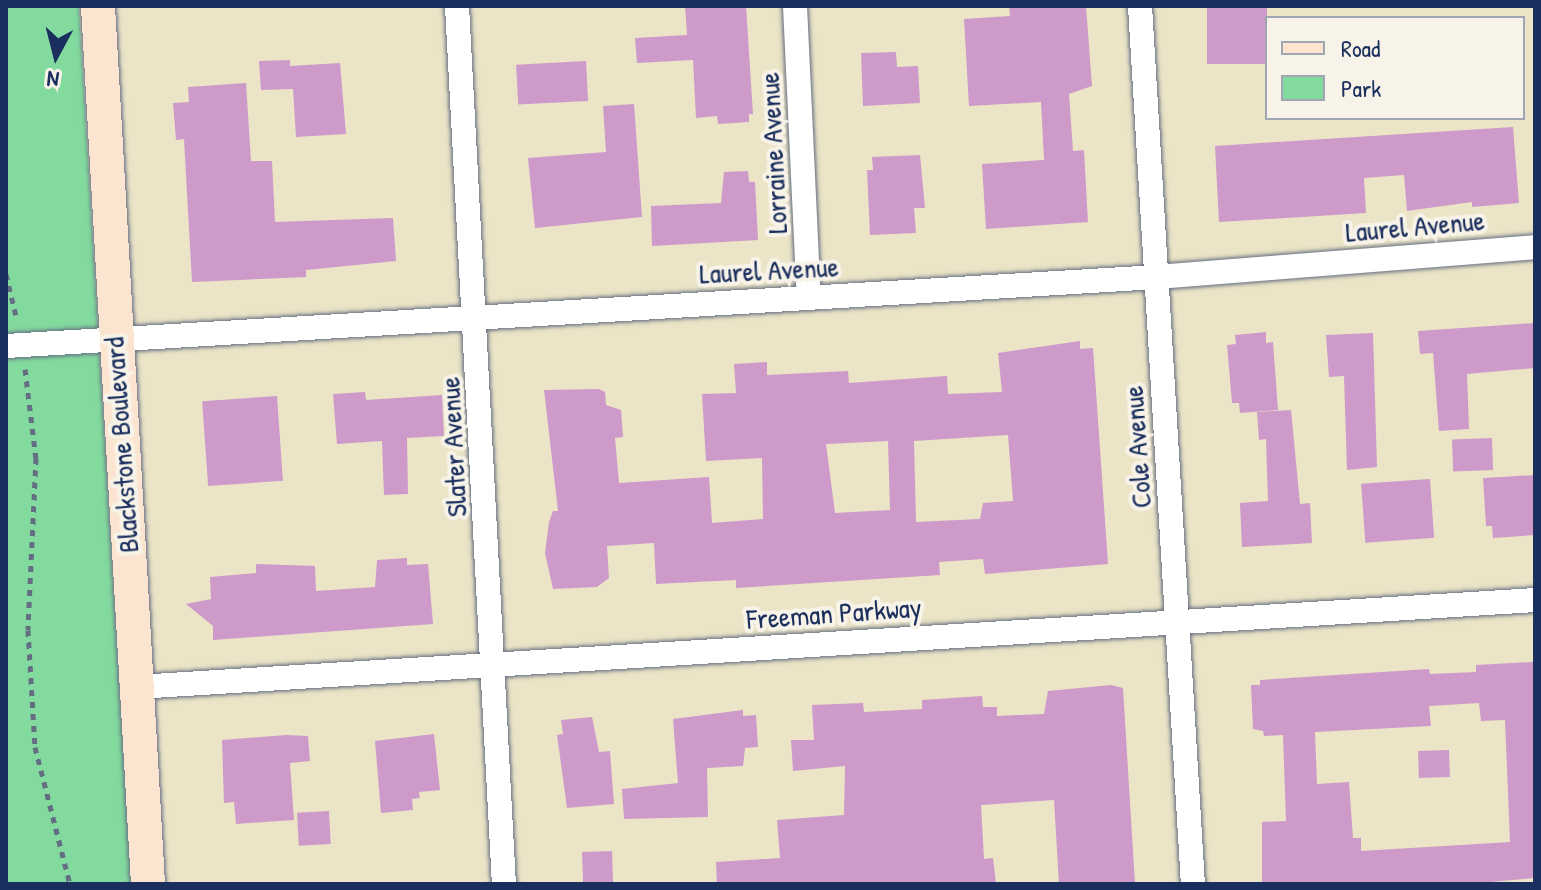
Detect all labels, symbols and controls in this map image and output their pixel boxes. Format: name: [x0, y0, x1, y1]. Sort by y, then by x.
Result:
north arrow: [16, 16, 96, 96]
legend: [1265, 16, 1525, 120]
text: Road: [1341, 32, 1380, 64]
text: N: [45, 64, 61, 95]
street label: Lorraine Avenue: [752, 71, 794, 235]
text: Park: [1341, 72, 1381, 104]
street label: Laurel Avenue: [1344, 203, 1486, 249]
street label: Laurel Avenue: [699, 250, 839, 290]
street label: Blackstone Boulevard: [97, 336, 145, 554]
street label: Slater Avenue: [433, 376, 473, 518]
street label: Cole Avenue: [1116, 385, 1158, 509]
street label: Freeman Parkway: [745, 590, 923, 636]

